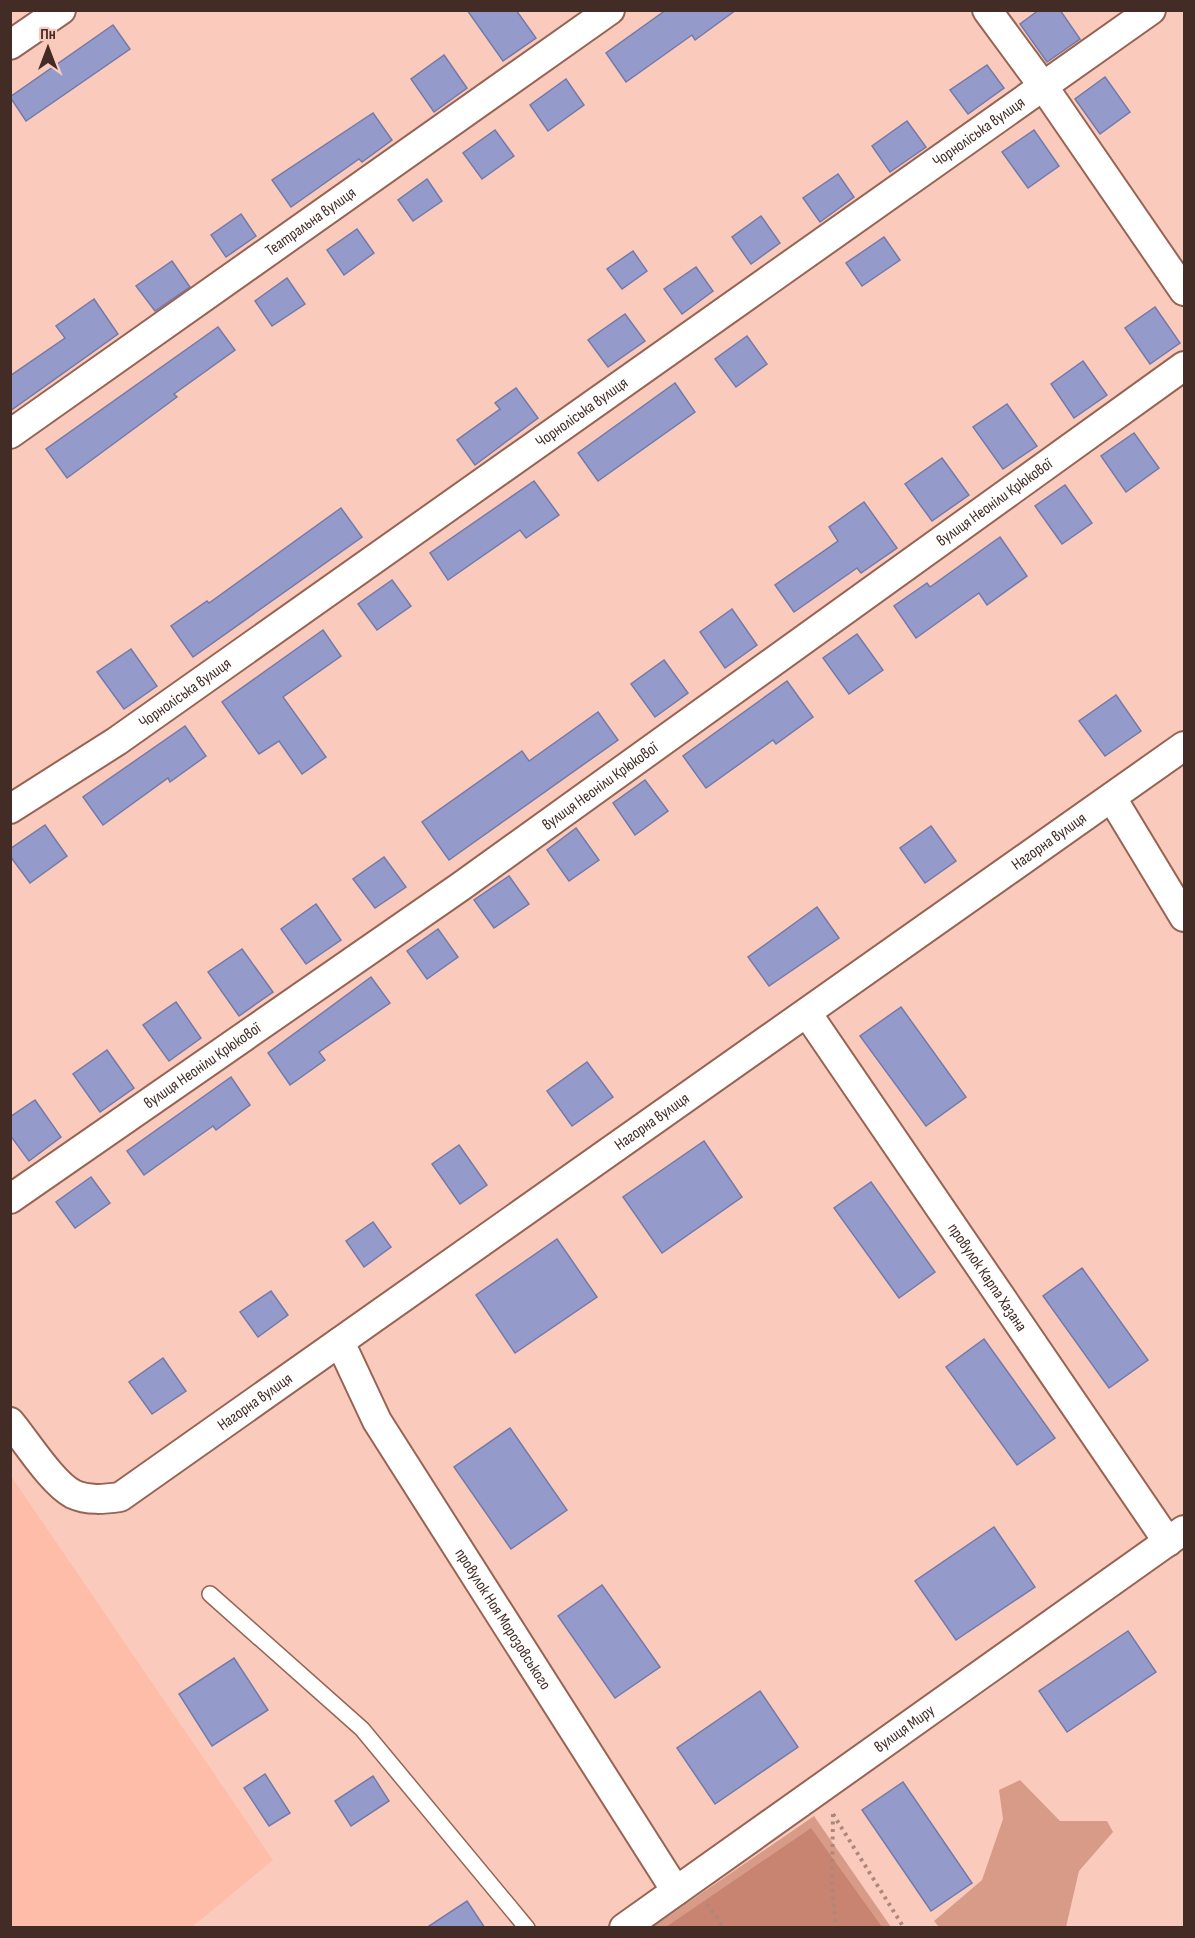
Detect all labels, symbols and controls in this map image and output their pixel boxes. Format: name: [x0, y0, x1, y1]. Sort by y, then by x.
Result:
north arrow: [18, 18, 78, 78]
text: Пн: [40, 25, 56, 44]
street label: Чорноліська вулиця: [929, 93, 1028, 171]
street label: Театральна вулиця: [262, 183, 359, 260]
street label: Чорноліська вулиця: [532, 373, 632, 451]
street label: вулиця Неоніли Крюкової: [933, 454, 1057, 550]
street label: Чорноліська вулиця: [135, 654, 235, 732]
street label: вулиця Неоніли Крюкової: [538, 738, 662, 834]
street label: Нагорна вулиця: [1008, 808, 1090, 874]
street label: вулиця Неоніли Крюкової: [140, 1018, 265, 1113]
street label: Нагорна вулиця: [611, 1089, 693, 1154]
street label: провулок Карпа Хазана: [944, 1220, 1031, 1335]
street label: Нагорна вулиця: [214, 1369, 296, 1435]
street label: провулок Ноя Морозовського: [451, 1545, 555, 1693]
street label: вулиця Миру: [871, 1701, 938, 1757]

